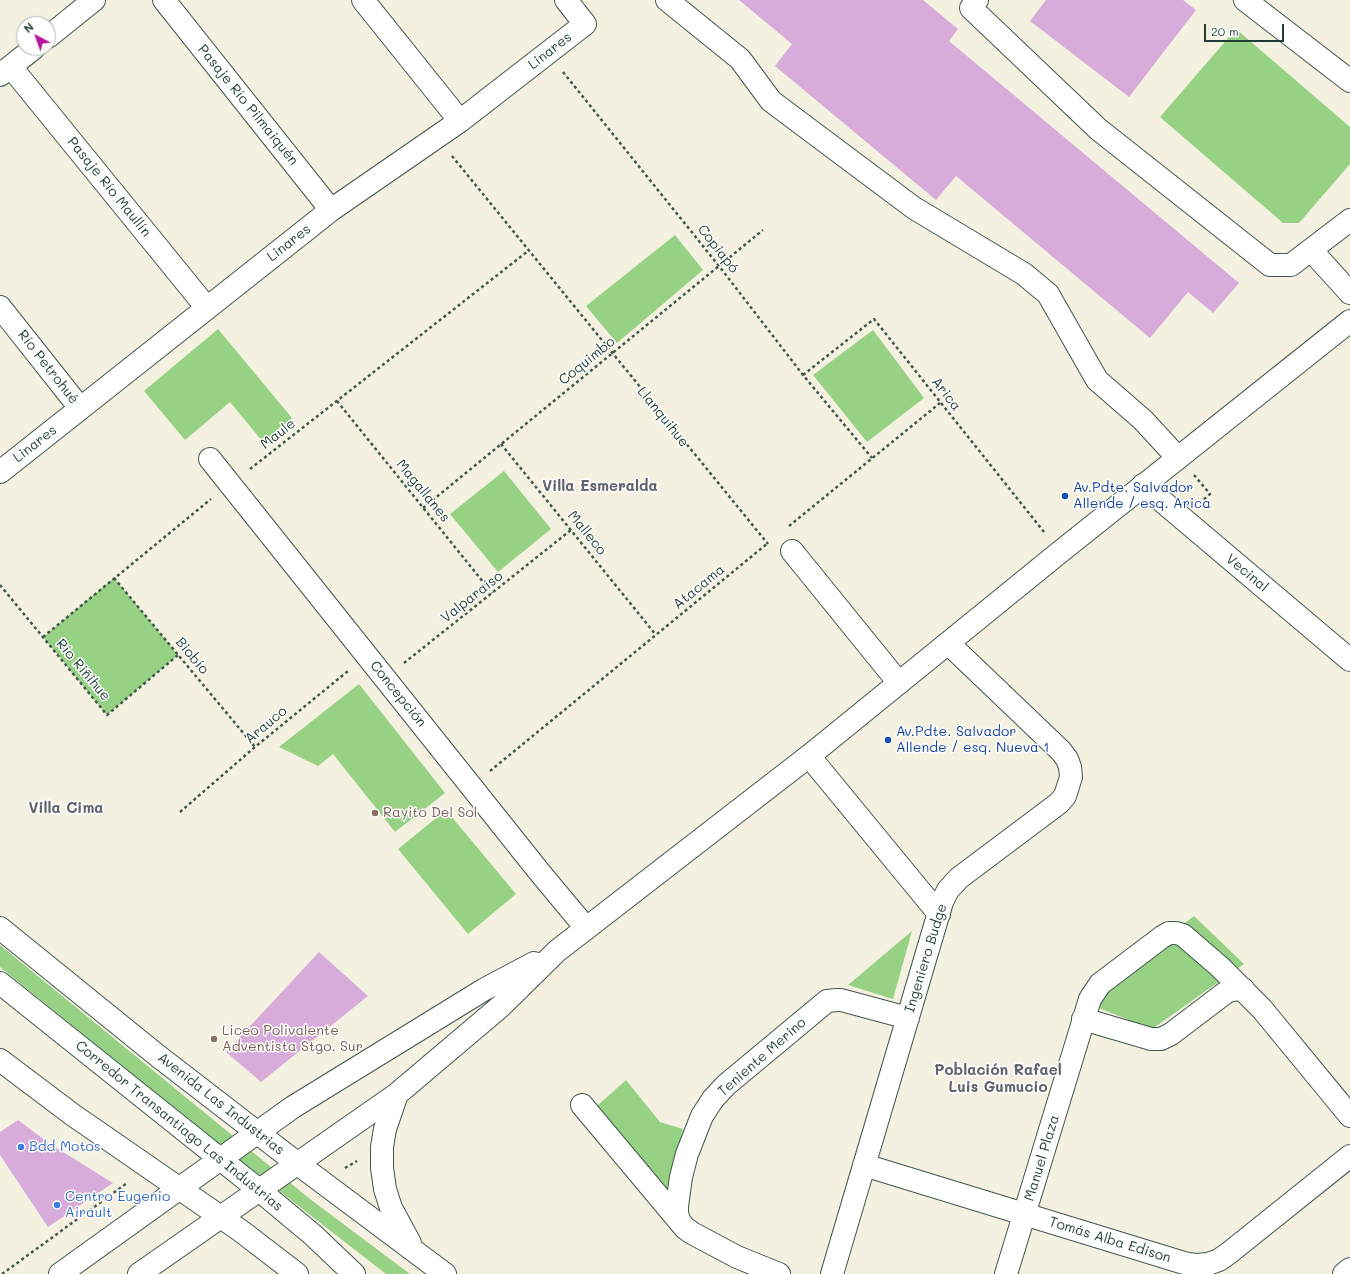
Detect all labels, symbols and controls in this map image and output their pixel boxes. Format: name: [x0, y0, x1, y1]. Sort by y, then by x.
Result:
north arrow: [16, 16, 56, 56]
scale bar: [1206, 16, 1286, 42]
text: N: [20, 19, 37, 36]
text: 20 m: [1211, 23, 1239, 39]
street label: Linares: [525, 29, 575, 73]
street label: Pasaje Río Pilmaiquén: [194, 41, 302, 169]
street label: Pasaje Río Maullín: [64, 134, 154, 240]
street label: Linares: [264, 221, 314, 265]
street label: Copiapó: [694, 221, 742, 277]
street label: Río Petrohué: [14, 327, 82, 407]
street label: Coquimbo: [555, 333, 619, 389]
street label: Arica: [928, 374, 964, 414]
street label: Llanquihue: [634, 384, 692, 450]
street label: Maule: [257, 415, 299, 453]
street label: Linares: [10, 422, 60, 466]
street label: Magallanes: [393, 456, 453, 526]
district label: Villa Esmeralda: [542, 477, 658, 495]
place label: Av.Pdte. Salvador Allende / esq. Arica: [1073, 480, 1211, 512]
marker: Av.Pdte. Salvador Allende / esq. Arica: [1060, 491, 1070, 501]
street label: Malleco: [564, 507, 610, 559]
street label: Vecinal: [1222, 550, 1272, 596]
street label: Atacama: [670, 561, 728, 613]
street label: Valparaíso: [438, 568, 506, 626]
street label: Biobío: [172, 634, 212, 678]
street label: Río Riñihue: [52, 636, 114, 704]
street label: Concepción: [366, 658, 430, 730]
street label: Arauco: [242, 703, 290, 747]
place label: Av.Pdte. Salvador Allende / esq. Nueva 1: [896, 724, 1050, 756]
marker: Av.Pdte. Salvador Allende / esq. Nueva 1: [883, 735, 893, 745]
district label: Villa Cima: [28, 799, 104, 817]
place label: Rayito Del Sol: [383, 805, 477, 821]
marker: Rayito Del Sol: [370, 808, 380, 818]
street label: Ingeniero Budge: [901, 901, 951, 1015]
street label: Teniente Merino: [714, 1014, 810, 1100]
place label: Liceo Polivalente Adventista Stgo. Sur: [222, 1023, 363, 1056]
marker: Liceo Polivalente Adventista Stgo. Sur: [209, 1034, 219, 1044]
street label: Corredor Transantiago Las Industrias: [72, 1037, 286, 1215]
street label: Avenida Las Industrias: [154, 1049, 288, 1159]
district label: Población Rafael Luis Gumucio: [934, 1061, 1062, 1096]
street label: Manuel Plaza: [1021, 1113, 1063, 1203]
place label: Bdd Motos: [29, 1139, 101, 1155]
marker: Bdd Motos: [16, 1142, 26, 1152]
place label: Centro Eugenio Airault: [65, 1189, 170, 1222]
marker: Centro Eugenio Airault: [52, 1200, 62, 1210]
street label: Tomás Alba Edison: [1047, 1213, 1173, 1267]

